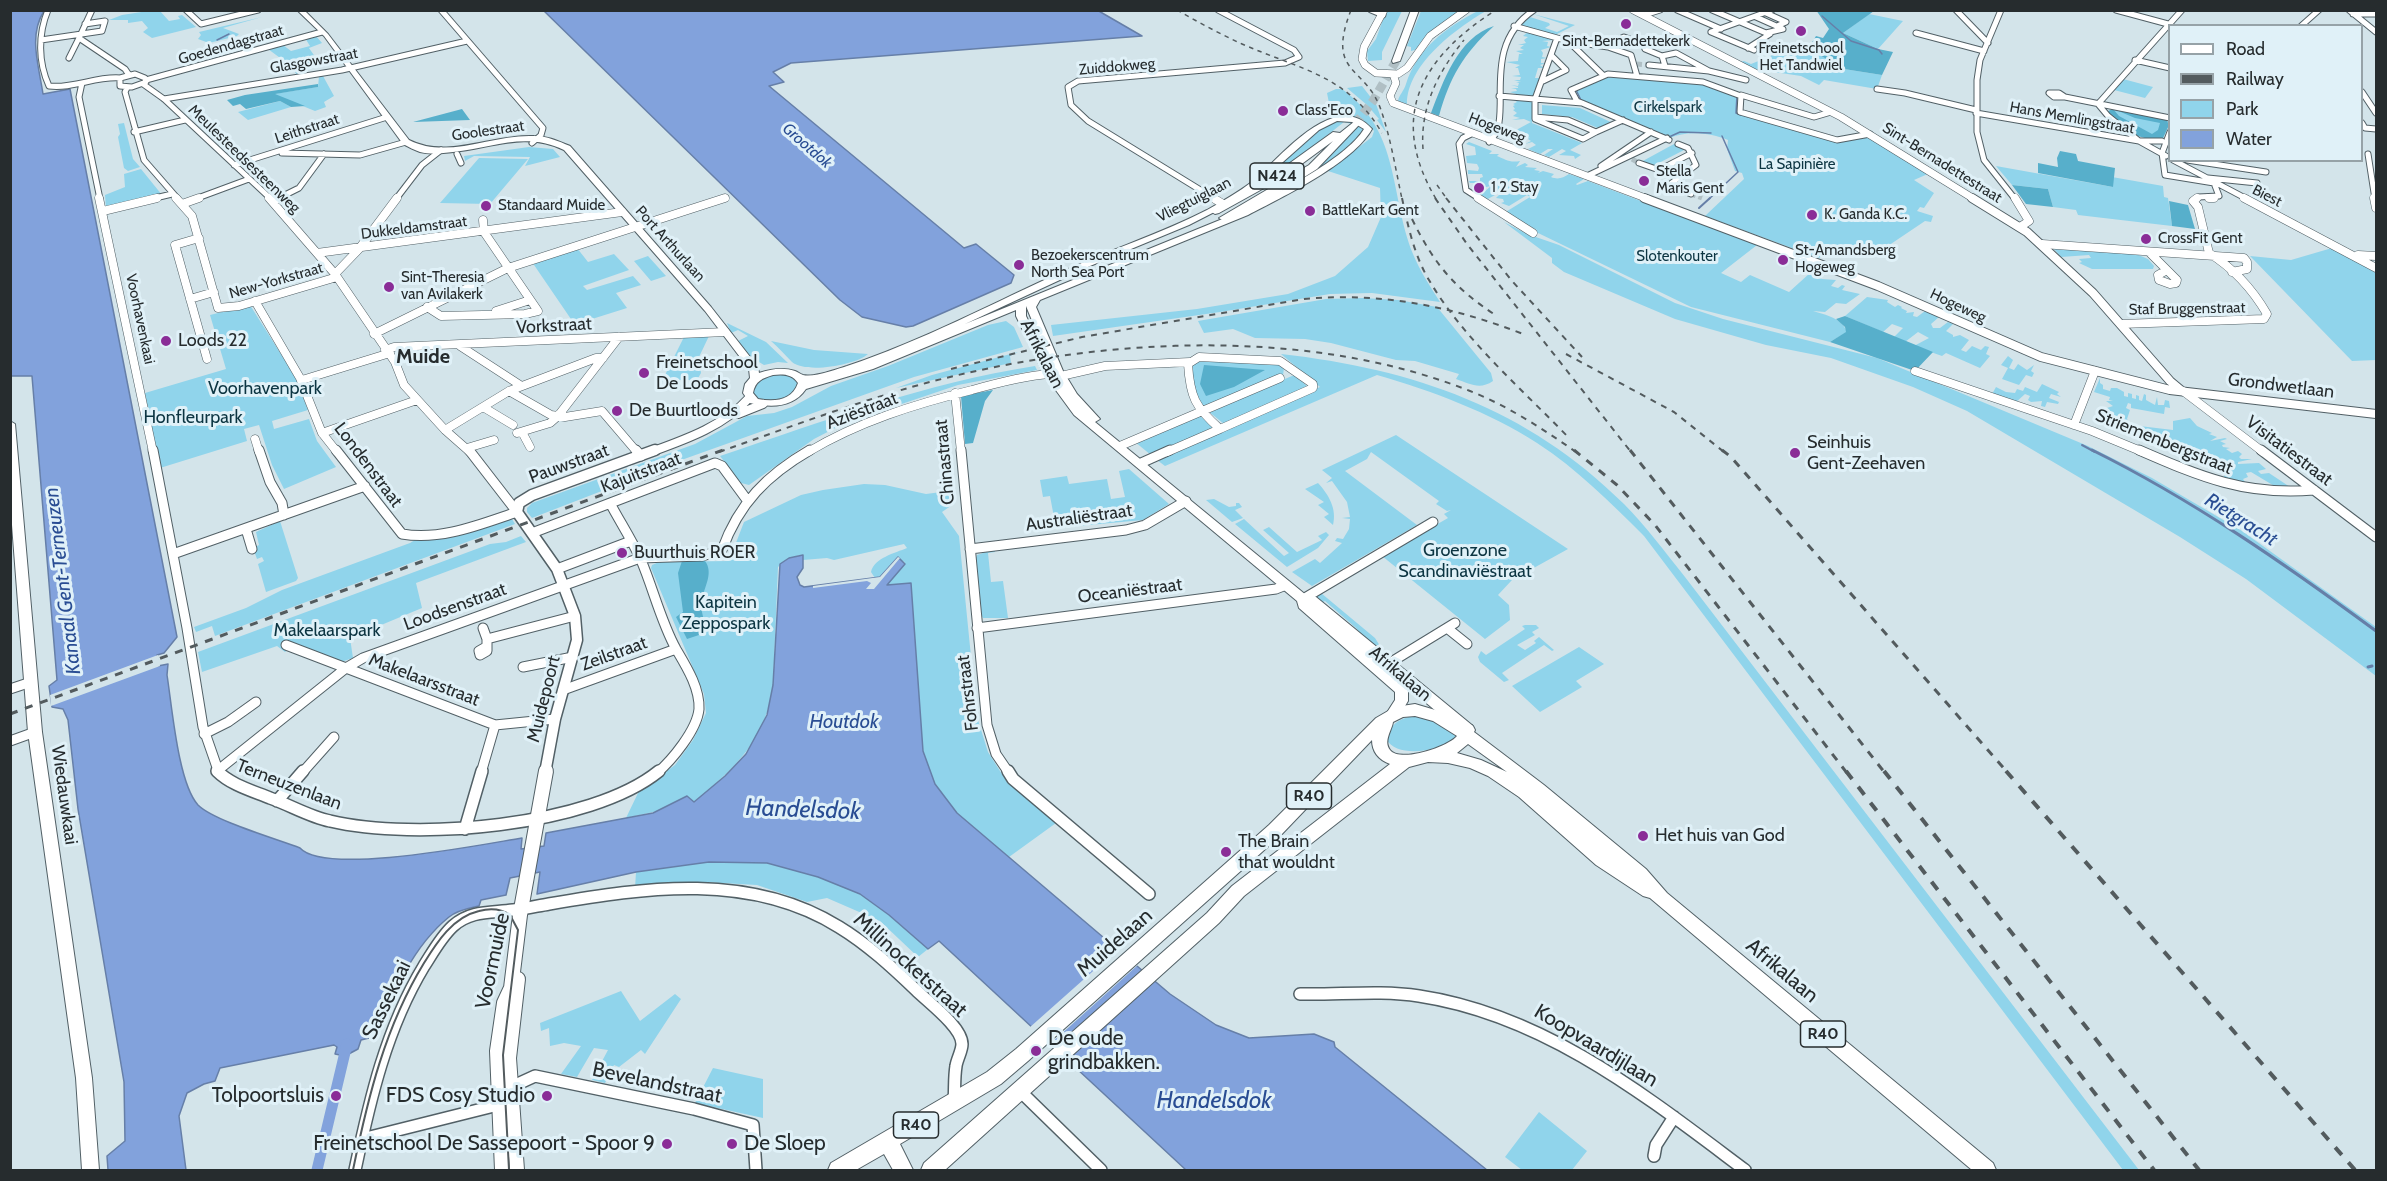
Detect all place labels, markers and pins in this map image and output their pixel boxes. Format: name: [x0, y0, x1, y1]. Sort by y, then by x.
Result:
marker: Sint-Bernadettekerk: [1619, 17, 1633, 31]
marker: Freinetschool Het Tandwiel: [1794, 24, 1808, 38]
place label: Sint-Bernadettekerk: [1562, 33, 1690, 51]
place label: Freinetschool Het Tandwiel: [1759, 40, 1843, 75]
place label: Class'Eco: [1295, 102, 1353, 120]
marker: Class'Eco: [1276, 104, 1290, 118]
place label: Stella Maris Gent: [1656, 163, 1724, 198]
marker: Stella Maris Gent: [1637, 174, 1651, 188]
place label: 1 2 Stay: [1491, 179, 1539, 197]
marker: 1 2 Stay: [1472, 181, 1486, 195]
place label: Standaard Muide: [498, 197, 605, 215]
marker: Standaard Muide: [479, 199, 493, 213]
place label: BattleKart Gent: [1322, 202, 1419, 220]
marker: BattleKart Gent: [1303, 204, 1317, 218]
place label: K. Ganda K.C.: [1824, 206, 1907, 224]
marker: K. Ganda K.C.: [1805, 208, 1819, 222]
place label: CrossFit Gent: [2158, 230, 2242, 248]
marker: CrossFit Gent: [2139, 232, 2153, 246]
place label: St-Amandsberg Hogeweg: [1795, 242, 1896, 277]
place label: Bezoekerscentrum North Sea Port: [1031, 247, 1149, 282]
marker: St-Amandsberg Hogeweg: [1776, 253, 1790, 267]
marker: Bezoekerscentrum North Sea Port: [1012, 258, 1026, 272]
place label: Sint-Theresia van Avilakerk: [401, 269, 484, 304]
marker: Sint-Theresia van Avilakerk: [382, 280, 396, 294]
place label: Loods 22: [178, 330, 247, 352]
marker: Loods 22: [159, 334, 173, 348]
place label: Freinetschool De Loods: [656, 352, 758, 394]
marker: Freinetschool De Loods: [637, 366, 651, 380]
place label: De Buurtloods: [629, 400, 738, 422]
marker: De Buurtloods: [610, 404, 624, 418]
place label: Seinhuis Gent-Zeehaven: [1807, 432, 1925, 474]
marker: Seinhuis Gent-Zeehaven: [1788, 446, 1802, 460]
place label: Buurthuis ROER: [634, 542, 755, 564]
marker: Buurthuis ROER: [615, 546, 629, 560]
place label: Het huis van God: [1655, 825, 1785, 847]
marker: Het huis van God: [1636, 829, 1650, 843]
place label: The Brain that wouldnt: [1238, 831, 1335, 874]
marker: The Brain that wouldnt: [1219, 845, 1233, 859]
place label: De oude grindbakken.: [1048, 1026, 1160, 1076]
marker: De oude grindbakken.: [1029, 1044, 1043, 1058]
place label: Tolpoortsluis: [212, 1083, 324, 1109]
place label: FDS Cosy Studio: [386, 1083, 535, 1109]
marker: Tolpoortsluis: [329, 1089, 343, 1103]
marker: FDS Cosy Studio: [540, 1089, 554, 1103]
place label: Freinetschool De Sassepoort - Spoor 9: [313, 1131, 655, 1157]
place label: De Sloep: [744, 1131, 826, 1157]
marker: Freinetschool De Sassepoort - Spoor 9: [660, 1137, 674, 1151]
marker: De Sloep: [725, 1137, 739, 1151]

